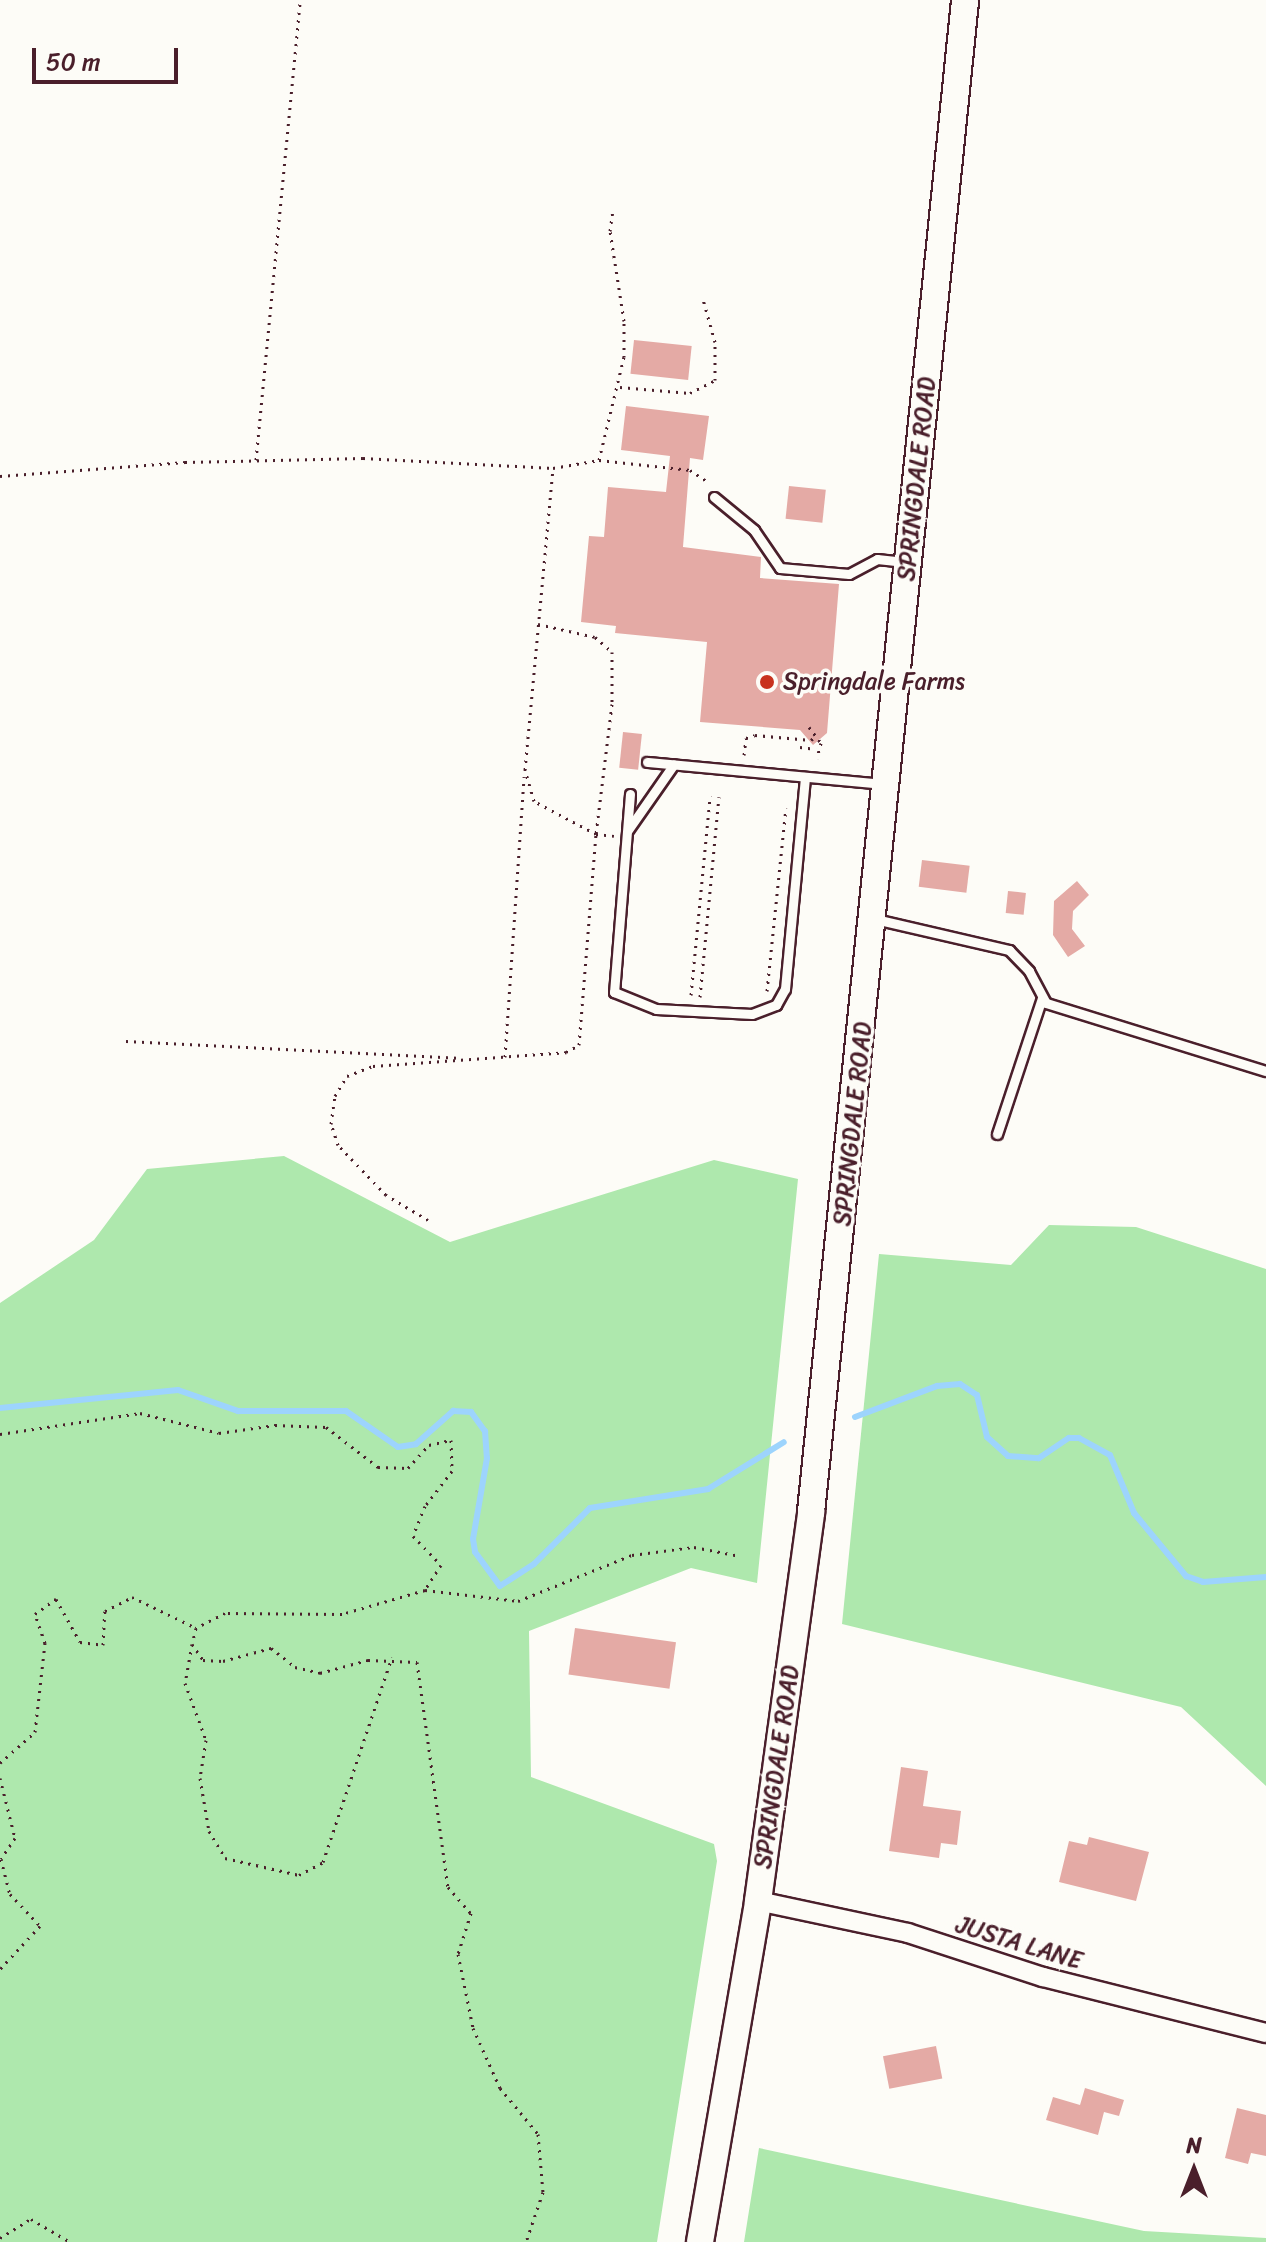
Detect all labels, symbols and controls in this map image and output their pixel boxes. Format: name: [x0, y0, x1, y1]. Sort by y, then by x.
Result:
scale bar: [36, 32, 182, 82]
text: 50 m: [46, 41, 101, 83]
street label: SPRINGDALE ROAD: [892, 375, 942, 583]
place label: Springdale Farms: [783, 668, 965, 696]
marker: Springdale Farms: [758, 673, 776, 691]
street label: SPRINGDALE ROAD: [828, 1020, 878, 1228]
street label: SPRINGDALE ROAD: [748, 1663, 806, 1871]
street label: JUSTA LANE: [953, 1910, 1085, 1976]
text: N: [1186, 2126, 1202, 2165]
north arrow: [1154, 2130, 1234, 2210]

